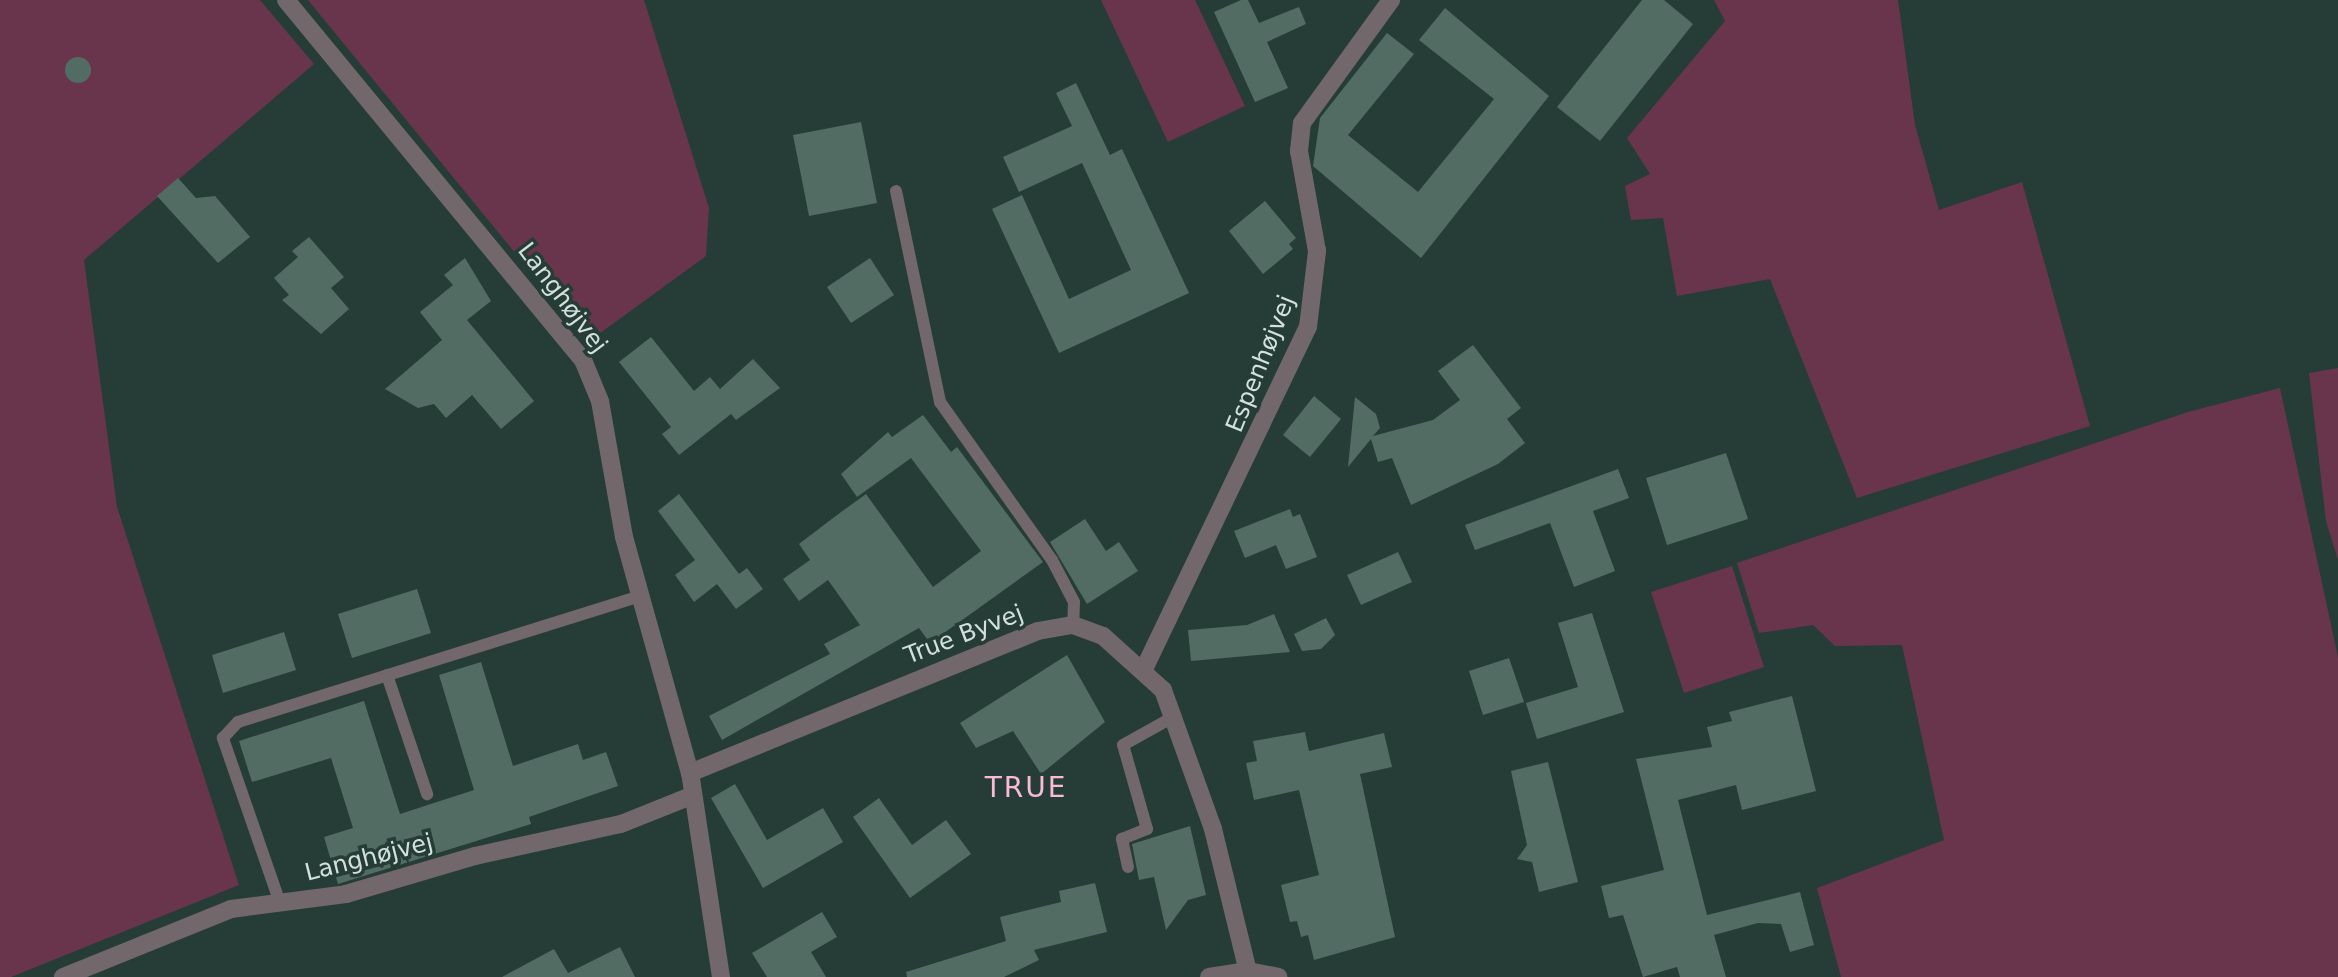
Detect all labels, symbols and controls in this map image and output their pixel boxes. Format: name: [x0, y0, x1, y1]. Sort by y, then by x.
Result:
street label: Langhøjvej: [511, 237, 613, 359]
street label: Espenhøjvej: [1220, 291, 1302, 437]
street label: True Byvej: [901, 599, 1027, 671]
district label: TRUE: [985, 771, 1067, 805]
street label: Langhøjvej: [302, 828, 436, 888]

